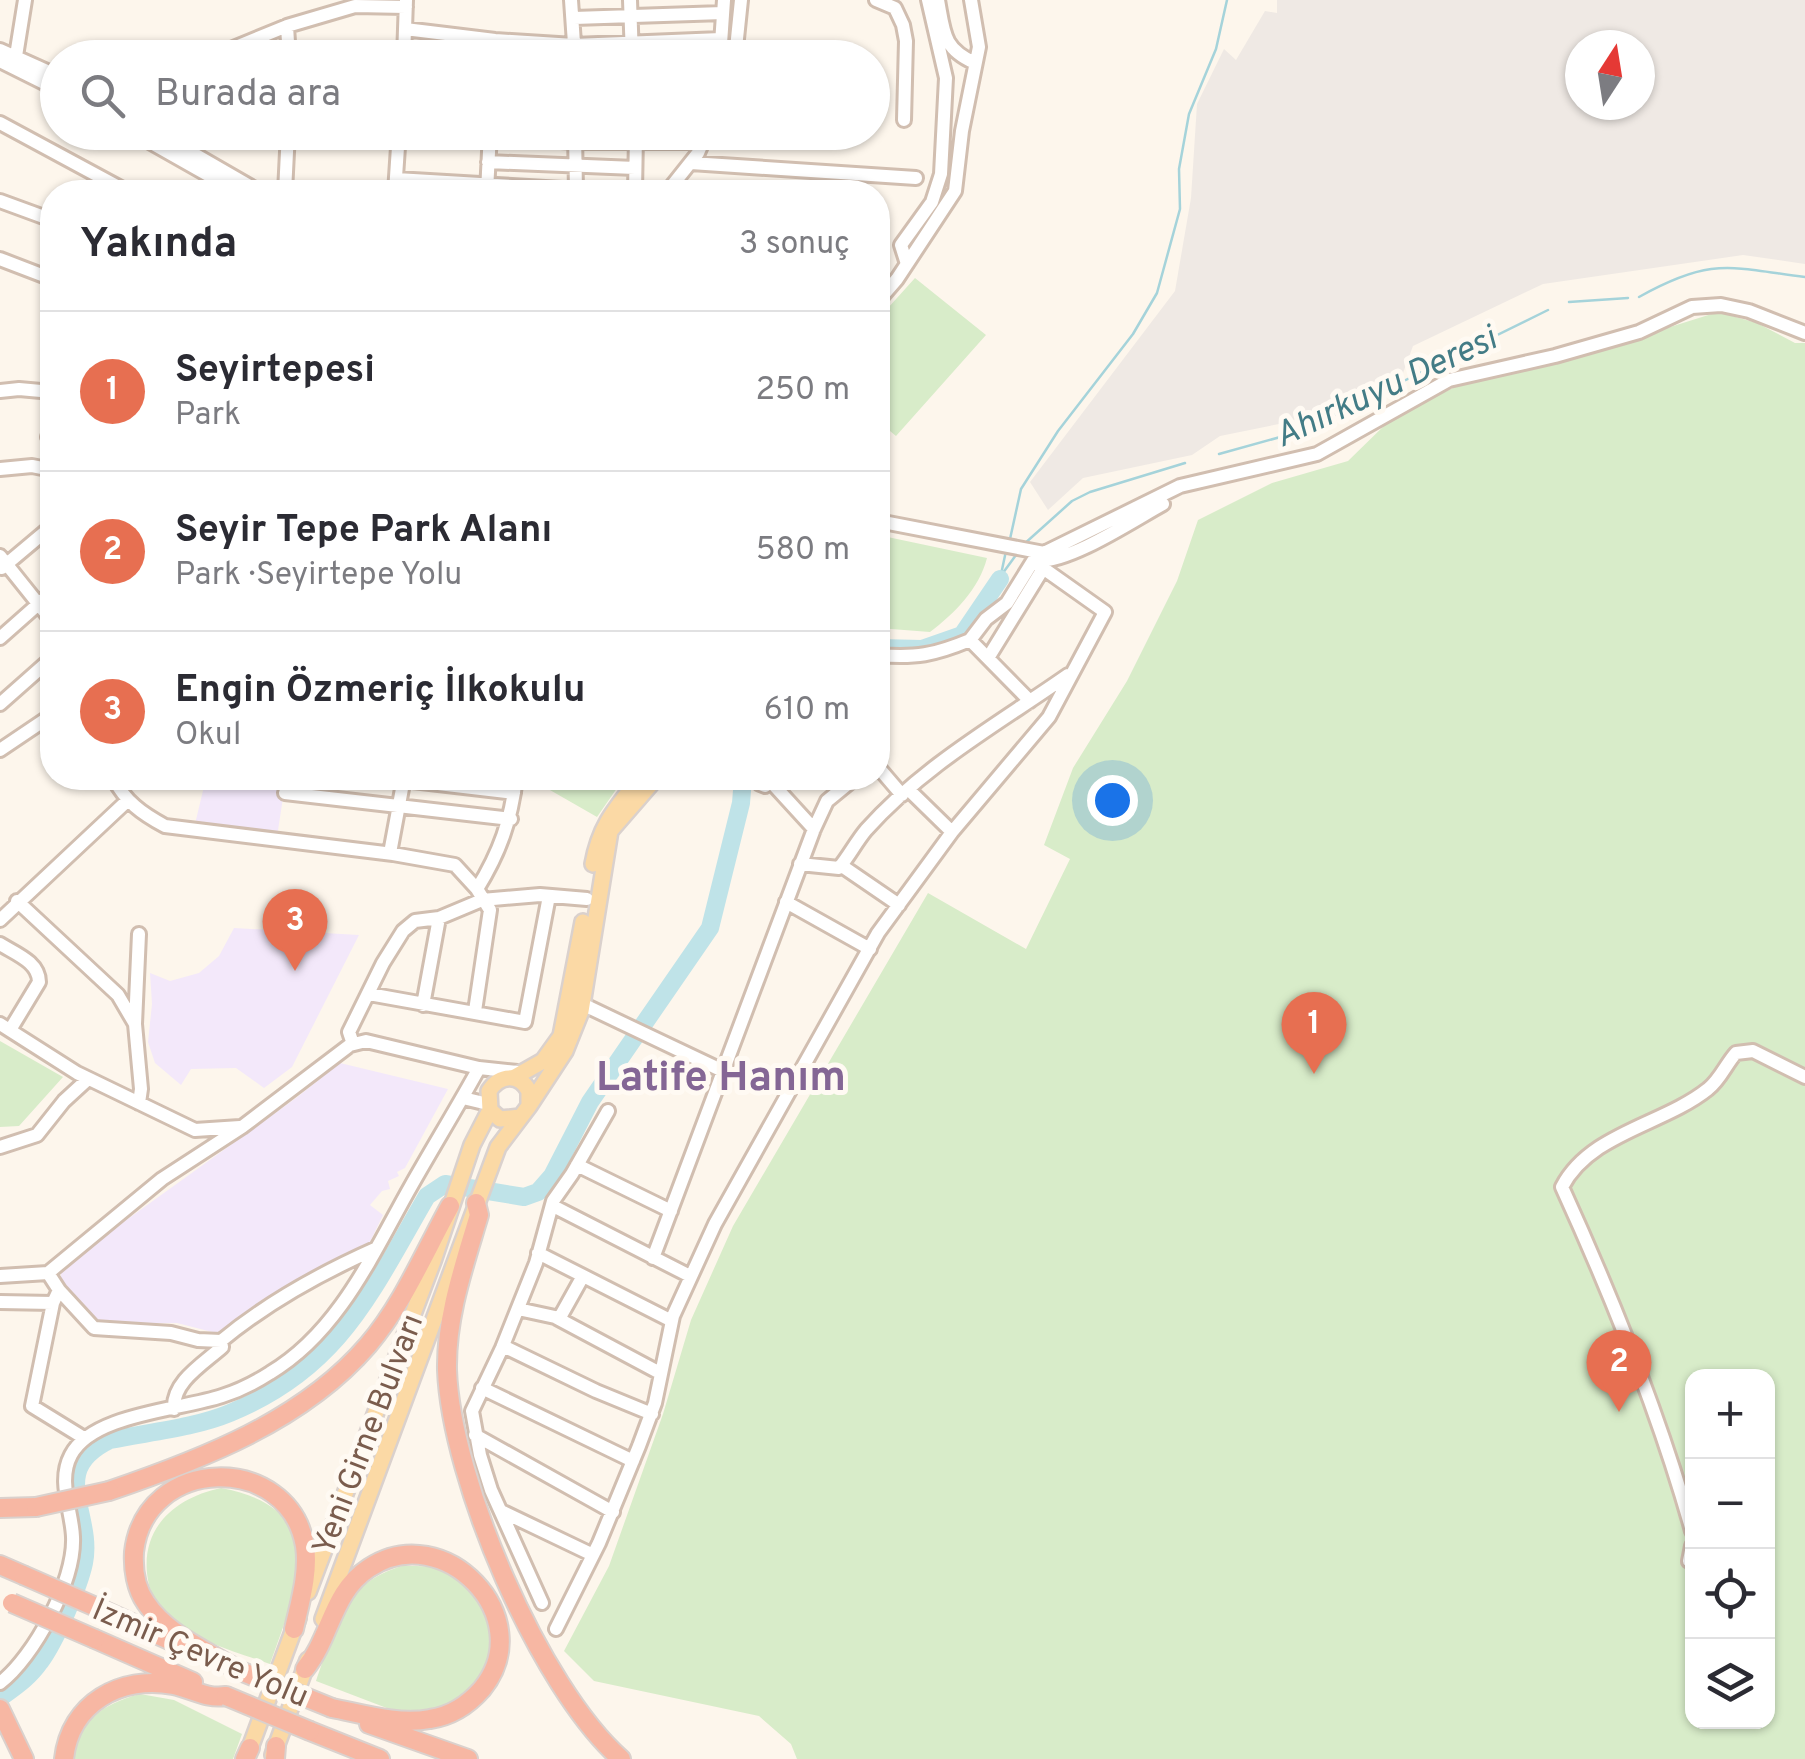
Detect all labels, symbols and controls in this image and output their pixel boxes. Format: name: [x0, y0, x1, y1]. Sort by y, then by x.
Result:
north arrow: [1565, 30, 1655, 120]
search box: [40, 40, 890, 150]
icon: search: [75, 68, 130, 123]
text: Burada ara: [155, 71, 341, 120]
text: Yakında: [80, 219, 237, 272]
text: 3 sonuç: [739, 225, 850, 265]
water label: Ahırkuyu Deresi: [1268, 317, 1507, 459]
text: Seyirtepesi: [175, 347, 375, 396]
text: 1: [106, 371, 119, 411]
text: 250 m: [755, 371, 850, 411]
text: Park: [175, 396, 241, 436]
text: Seyir Tepe Park Alanı: [175, 507, 552, 556]
text: 2: [103, 531, 122, 571]
text: 580 m: [756, 531, 850, 571]
text: Park · Seyirtepe Yolu: [175, 556, 462, 596]
text: Engin Özmeriç İlkokulu: [175, 667, 585, 716]
text: 3: [103, 691, 122, 731]
text: 610 m: [764, 691, 850, 731]
text: Okul: [175, 716, 241, 756]
your location: [1087, 775, 1138, 826]
pin: 3: [262, 888, 328, 971]
pin: 1: [1282, 992, 1346, 1074]
district label: Latife Hanım: [596, 1053, 846, 1106]
street label: Yeni Girne Bulvarı: [305, 1309, 434, 1561]
pin: 2: [1586, 1330, 1652, 1412]
map controls: [1685, 1369, 1775, 1729]
button: +: [1685, 1369, 1775, 1459]
button: −: [1685, 1459, 1775, 1549]
button: locate: [1685, 1549, 1775, 1639]
street label: İzmir Çevre Yolu: [86, 1590, 315, 1718]
button: layers: [1685, 1639, 1775, 1729]

